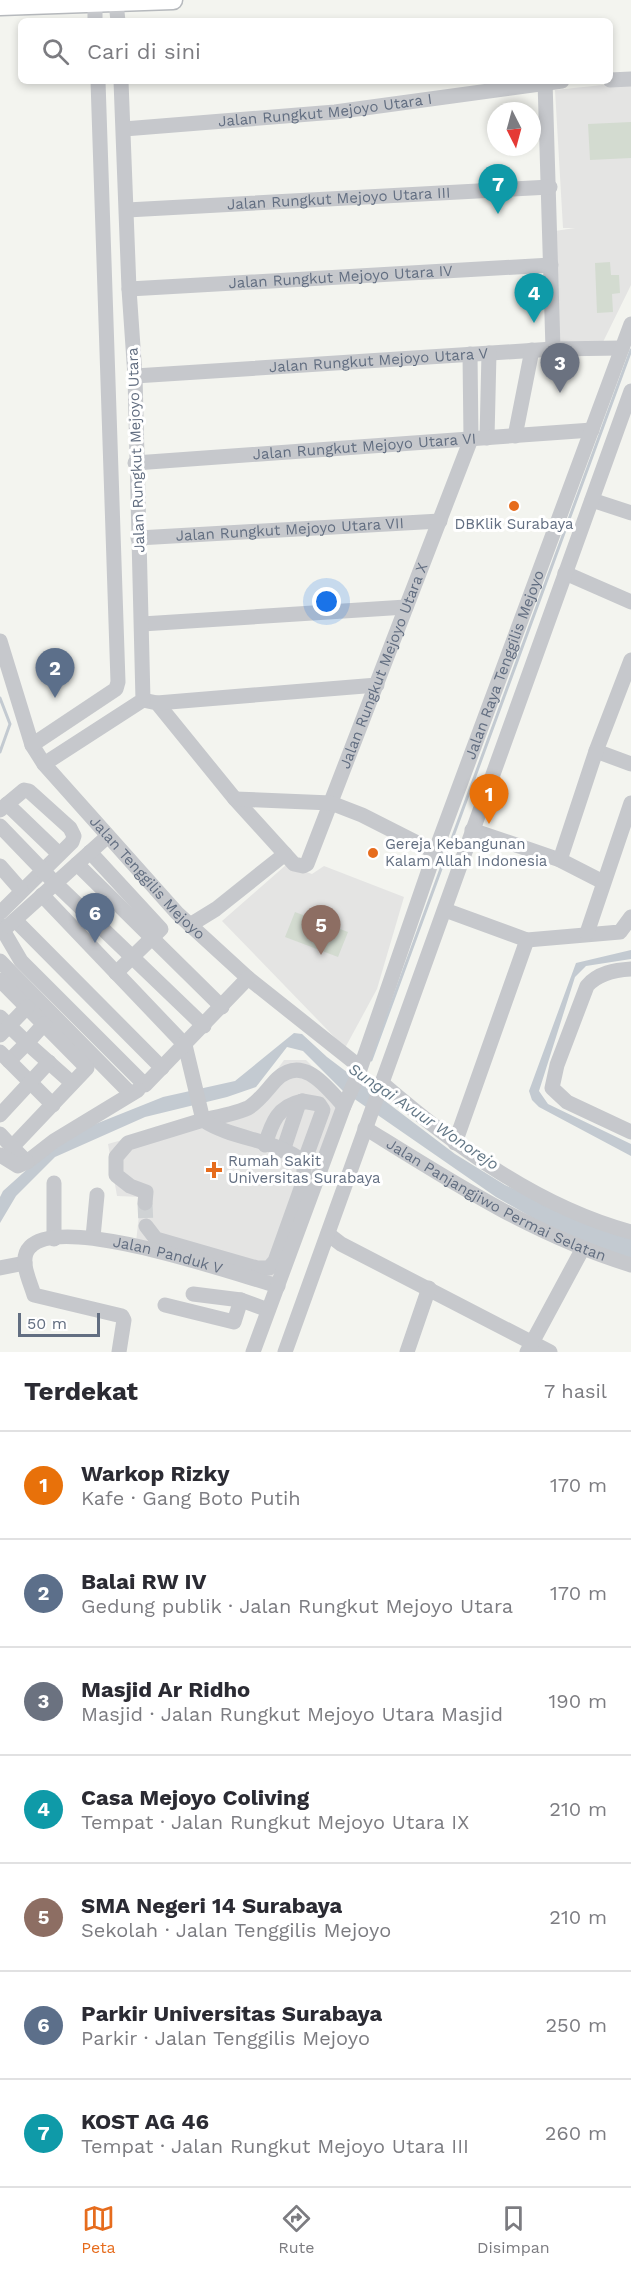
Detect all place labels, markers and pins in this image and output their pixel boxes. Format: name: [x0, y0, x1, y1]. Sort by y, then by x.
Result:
pin: 7: [478, 164, 518, 214]
pin: 4: [514, 274, 554, 323]
pin: 3: [540, 344, 580, 393]
marker: DBKlik Surabaya: [507, 499, 521, 513]
place label: DBKlik Surabaya: [454, 515, 574, 533]
pin: 2: [36, 648, 74, 698]
pin: 1: [470, 774, 508, 824]
place label: Gereja Kebangunan Kalam Allah Indonesia: [385, 835, 548, 870]
marker: Gereja Kebangunan Kalam Allah Indonesia: [366, 846, 380, 860]
pin: 6: [76, 894, 115, 943]
pin: 5: [302, 906, 340, 955]
place label: Rumah Sakit Universitas Surabaya: [228, 1152, 381, 1187]
marker: Rumah Sakit Universitas Surabaya: [205, 1161, 223, 1179]

